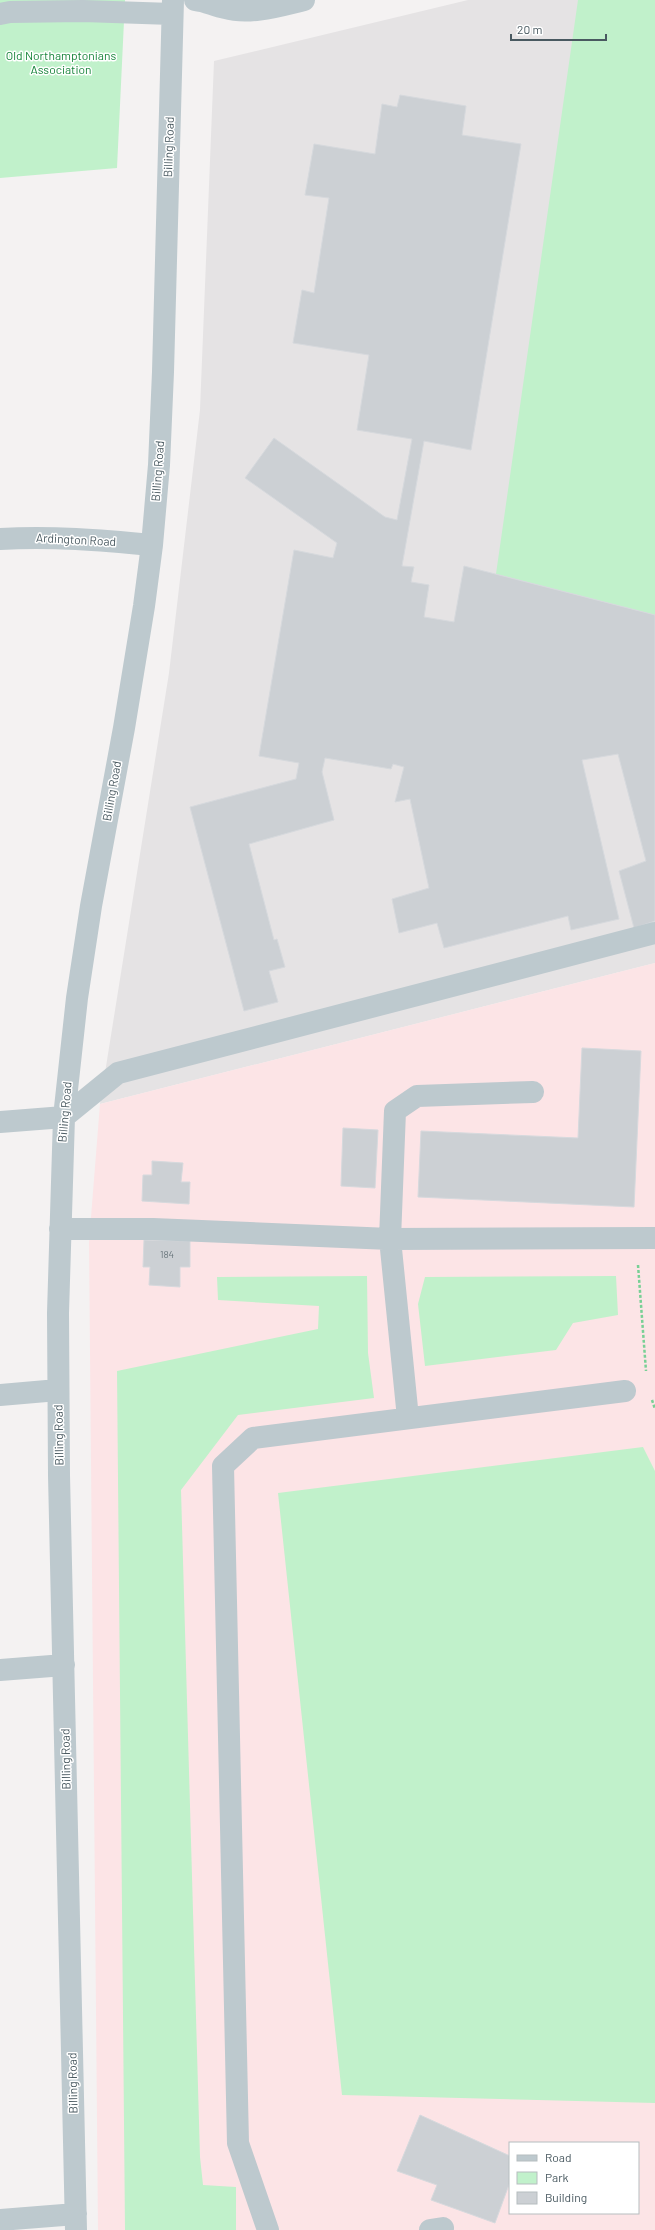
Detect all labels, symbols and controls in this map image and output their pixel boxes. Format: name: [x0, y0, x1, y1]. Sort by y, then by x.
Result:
scale bar: [511, 16, 606, 42]
text: 20 m: [517, 22, 543, 36]
park label: Old Northamptonians Association: [6, 48, 116, 76]
street label: Billing Road: [160, 116, 176, 178]
street label: Billing Road: [148, 440, 166, 502]
street label: Ardington Road: [36, 530, 116, 548]
street label: Billing Road: [99, 760, 123, 822]
street label: Billing Road: [54, 1081, 74, 1143]
house number: 184: [160, 1248, 174, 1260]
street label: Billing Road: [50, 1404, 66, 1466]
street label: Billing Road: [57, 1728, 73, 1790]
street label: Billing Road: [64, 2052, 80, 2114]
legend: [509, 2142, 639, 2214]
text: Road: [545, 2150, 572, 2164]
text: Park: [545, 2170, 569, 2184]
text: Building: [545, 2190, 587, 2204]

